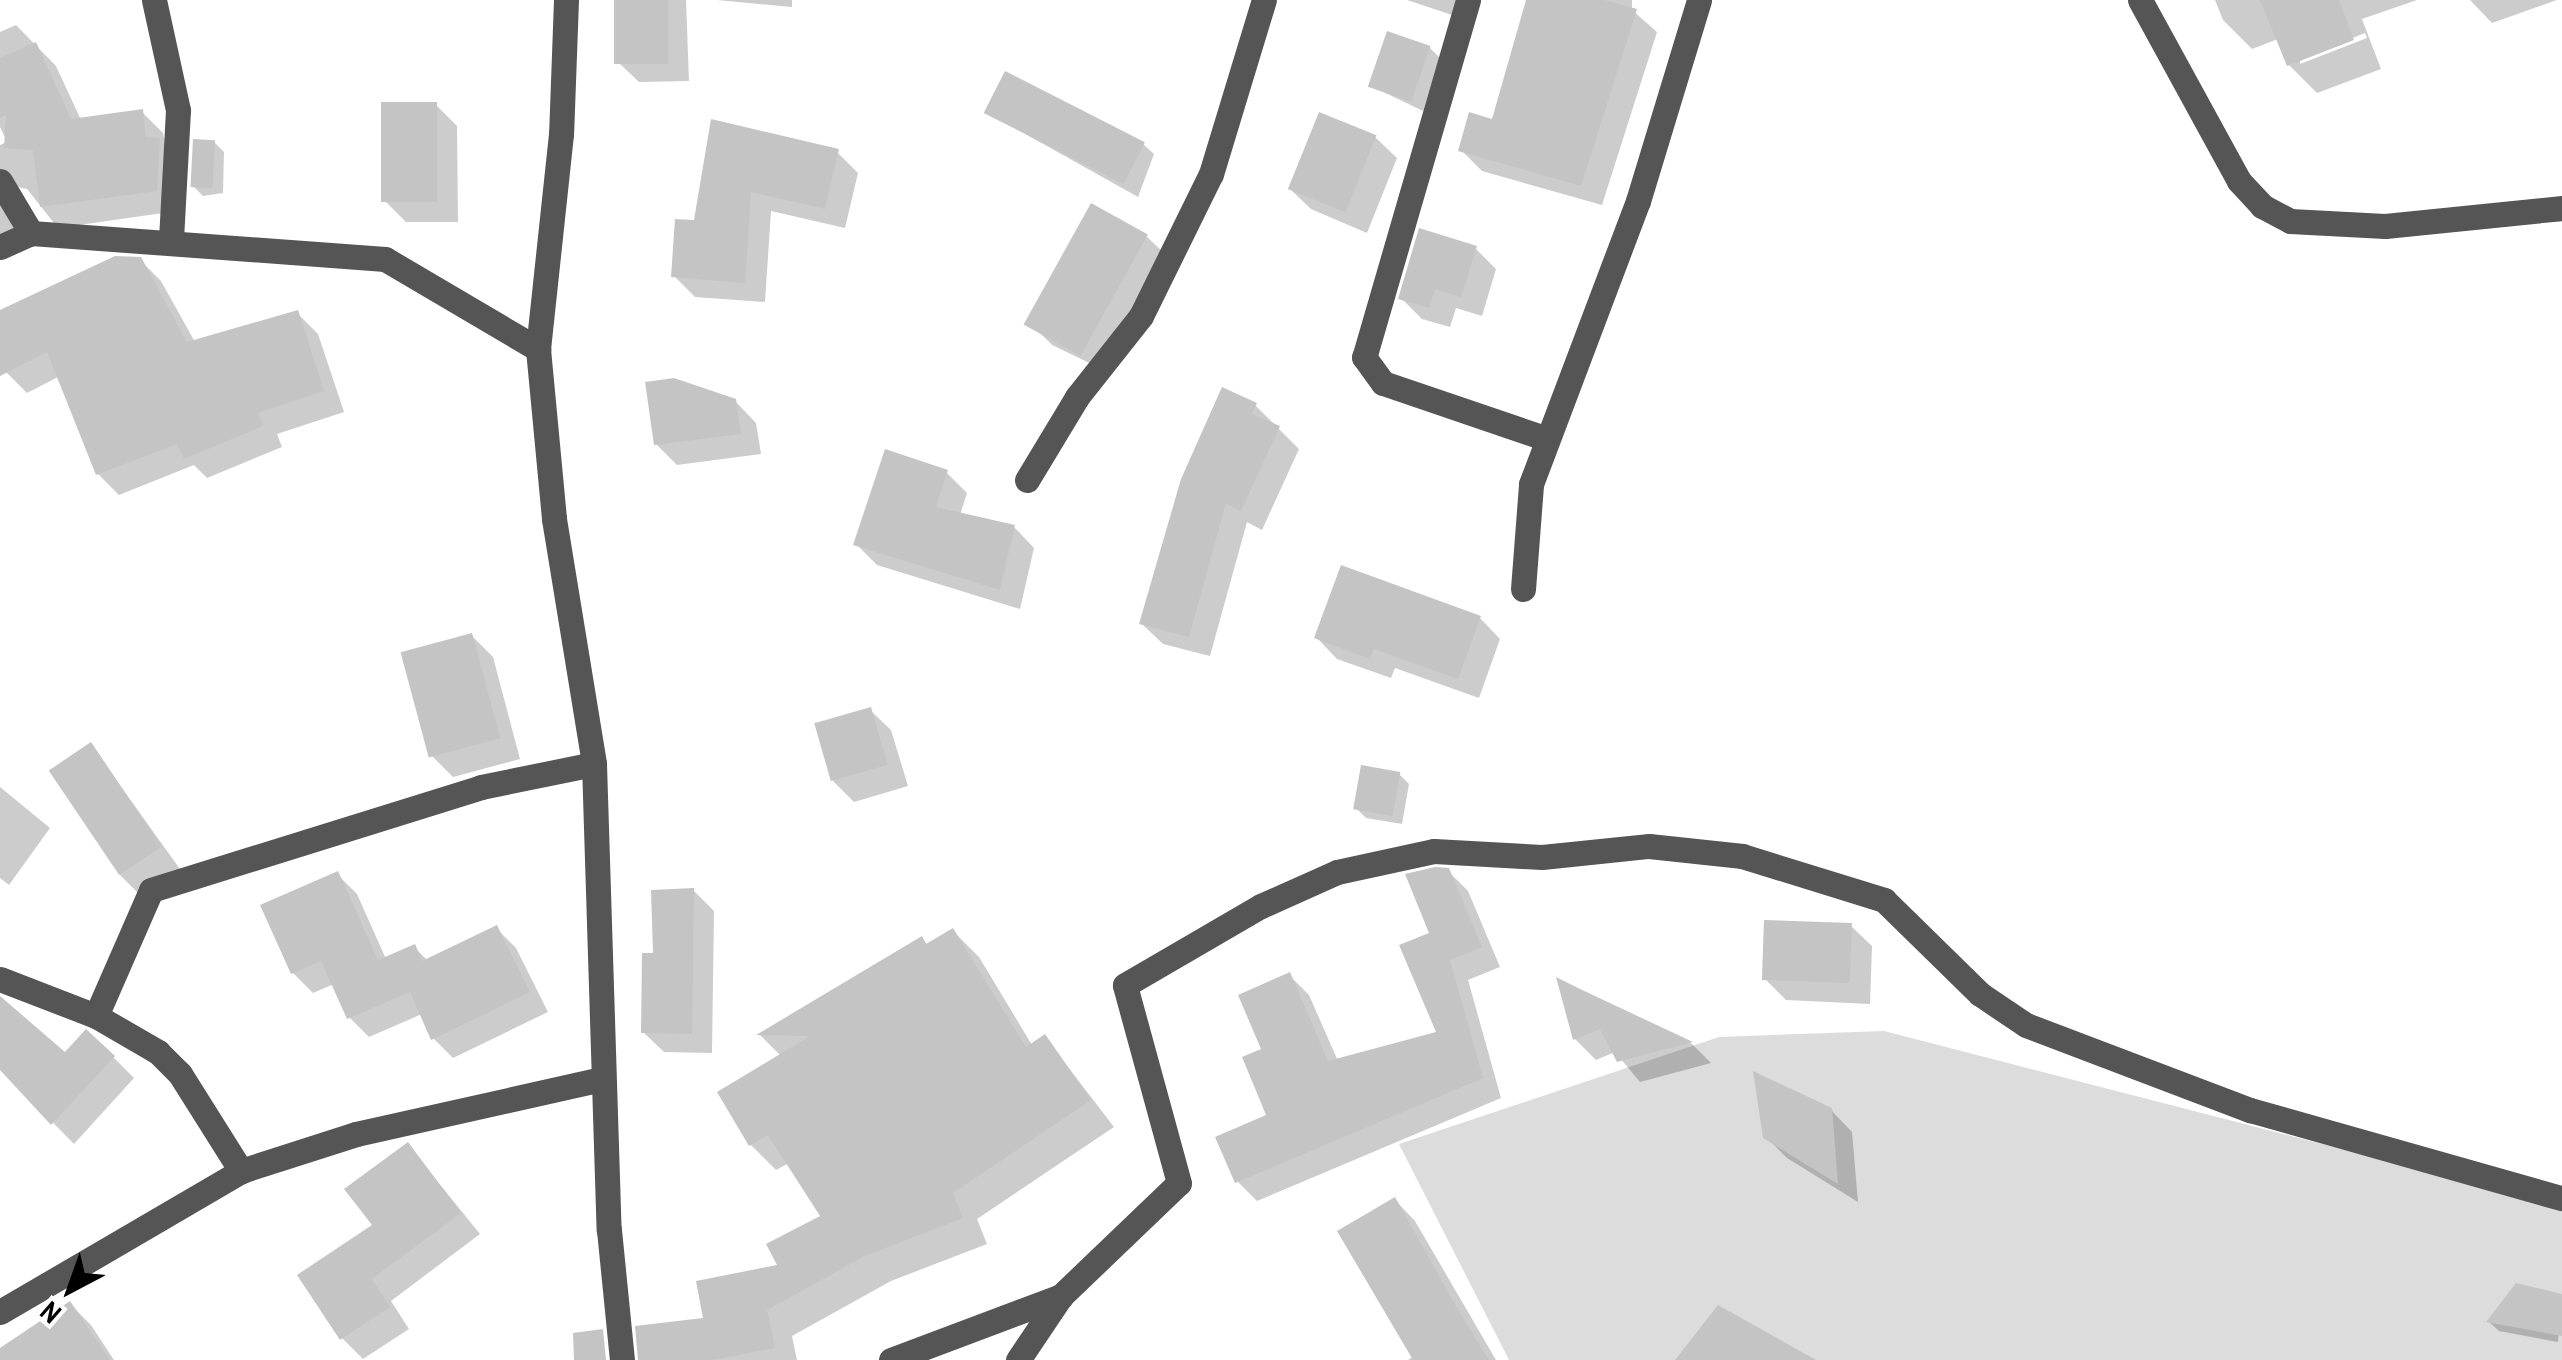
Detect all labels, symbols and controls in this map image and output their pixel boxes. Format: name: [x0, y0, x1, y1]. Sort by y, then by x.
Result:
north arrow: [20, 1240, 120, 1340]
text: N: [32, 1293, 69, 1332]

